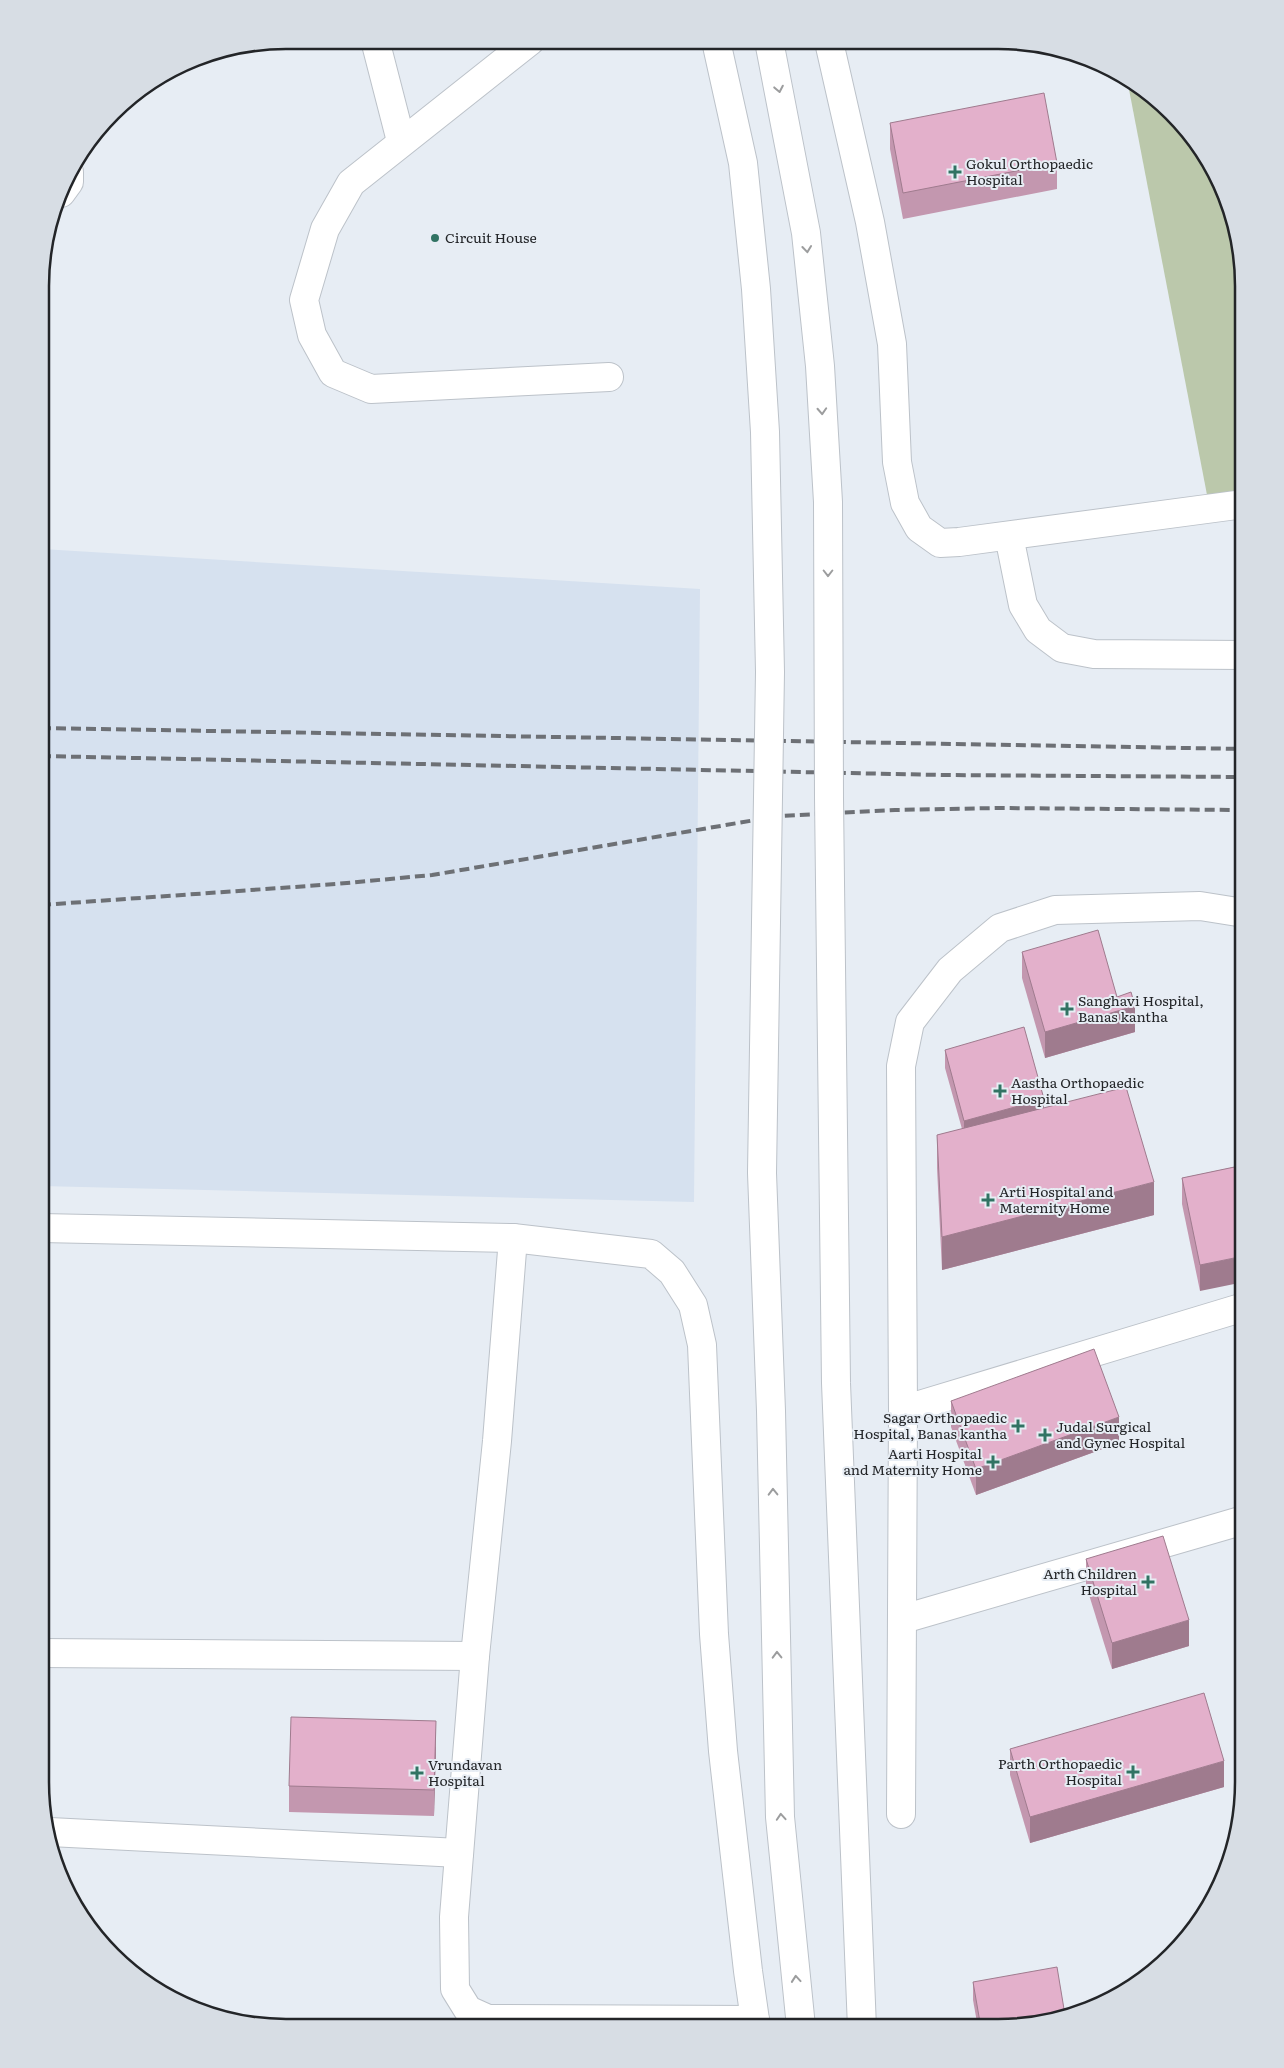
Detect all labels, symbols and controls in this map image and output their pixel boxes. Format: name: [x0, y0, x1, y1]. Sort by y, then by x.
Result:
one-way arrow: [773, 85, 783, 94]
place label: Gokul Orthopaedic Hospital: [966, 153, 1093, 189]
marker: Gokul Orthopaedic Hospital: [948, 165, 962, 179]
place label: Circuit House: [445, 227, 537, 247]
marker: Circuit House: [429, 232, 441, 244]
one-way arrow: [801, 245, 812, 253]
one-way arrow: [817, 407, 828, 415]
one-way arrow: [823, 570, 833, 578]
place label: Sanghavi Hospital, Banas kantha: [1078, 990, 1204, 1026]
marker: Sanghavi Hospital, Banas kantha: [1060, 1002, 1074, 1016]
place label: Aastha Orthopaedic Hospital: [1011, 1072, 1144, 1108]
marker: Aastha Orthopaedic Hospital: [993, 1084, 1007, 1098]
place label: Arti Hospital and Maternity Home: [999, 1181, 1114, 1217]
marker: Arti Hospital and Maternity Home: [981, 1193, 995, 1207]
place label: Sagar Orthopaedic Hospital, Banas kantha: [853, 1407, 1007, 1443]
place label: Judal Surgical and Gynec Hospital: [1056, 1416, 1185, 1452]
marker: Sagar Orthopaedic Hospital, Banas kantha: [1011, 1419, 1025, 1433]
marker: Judal Surgical and Gynec Hospital: [1038, 1428, 1052, 1442]
place label: Aarti Hospital and Maternity Home: [843, 1443, 982, 1479]
marker: Aarti Hospital and Maternity Home: [986, 1455, 1000, 1469]
one-way arrow: [768, 1488, 778, 1496]
place label: Arth Children Hospital: [1043, 1563, 1137, 1599]
marker: Arth Children Hospital: [1141, 1575, 1155, 1589]
one-way arrow: [771, 1650, 782, 1658]
place label: Parth Orthopaedic Hospital: [998, 1753, 1122, 1789]
place label: Vrundavan Hospital: [428, 1754, 502, 1790]
marker: Parth Orthopaedic Hospital: [1126, 1765, 1140, 1779]
marker: Vrundavan Hospital: [410, 1766, 424, 1780]
one-way arrow: [775, 1813, 786, 1821]
one-way arrow: [791, 1975, 802, 1983]

